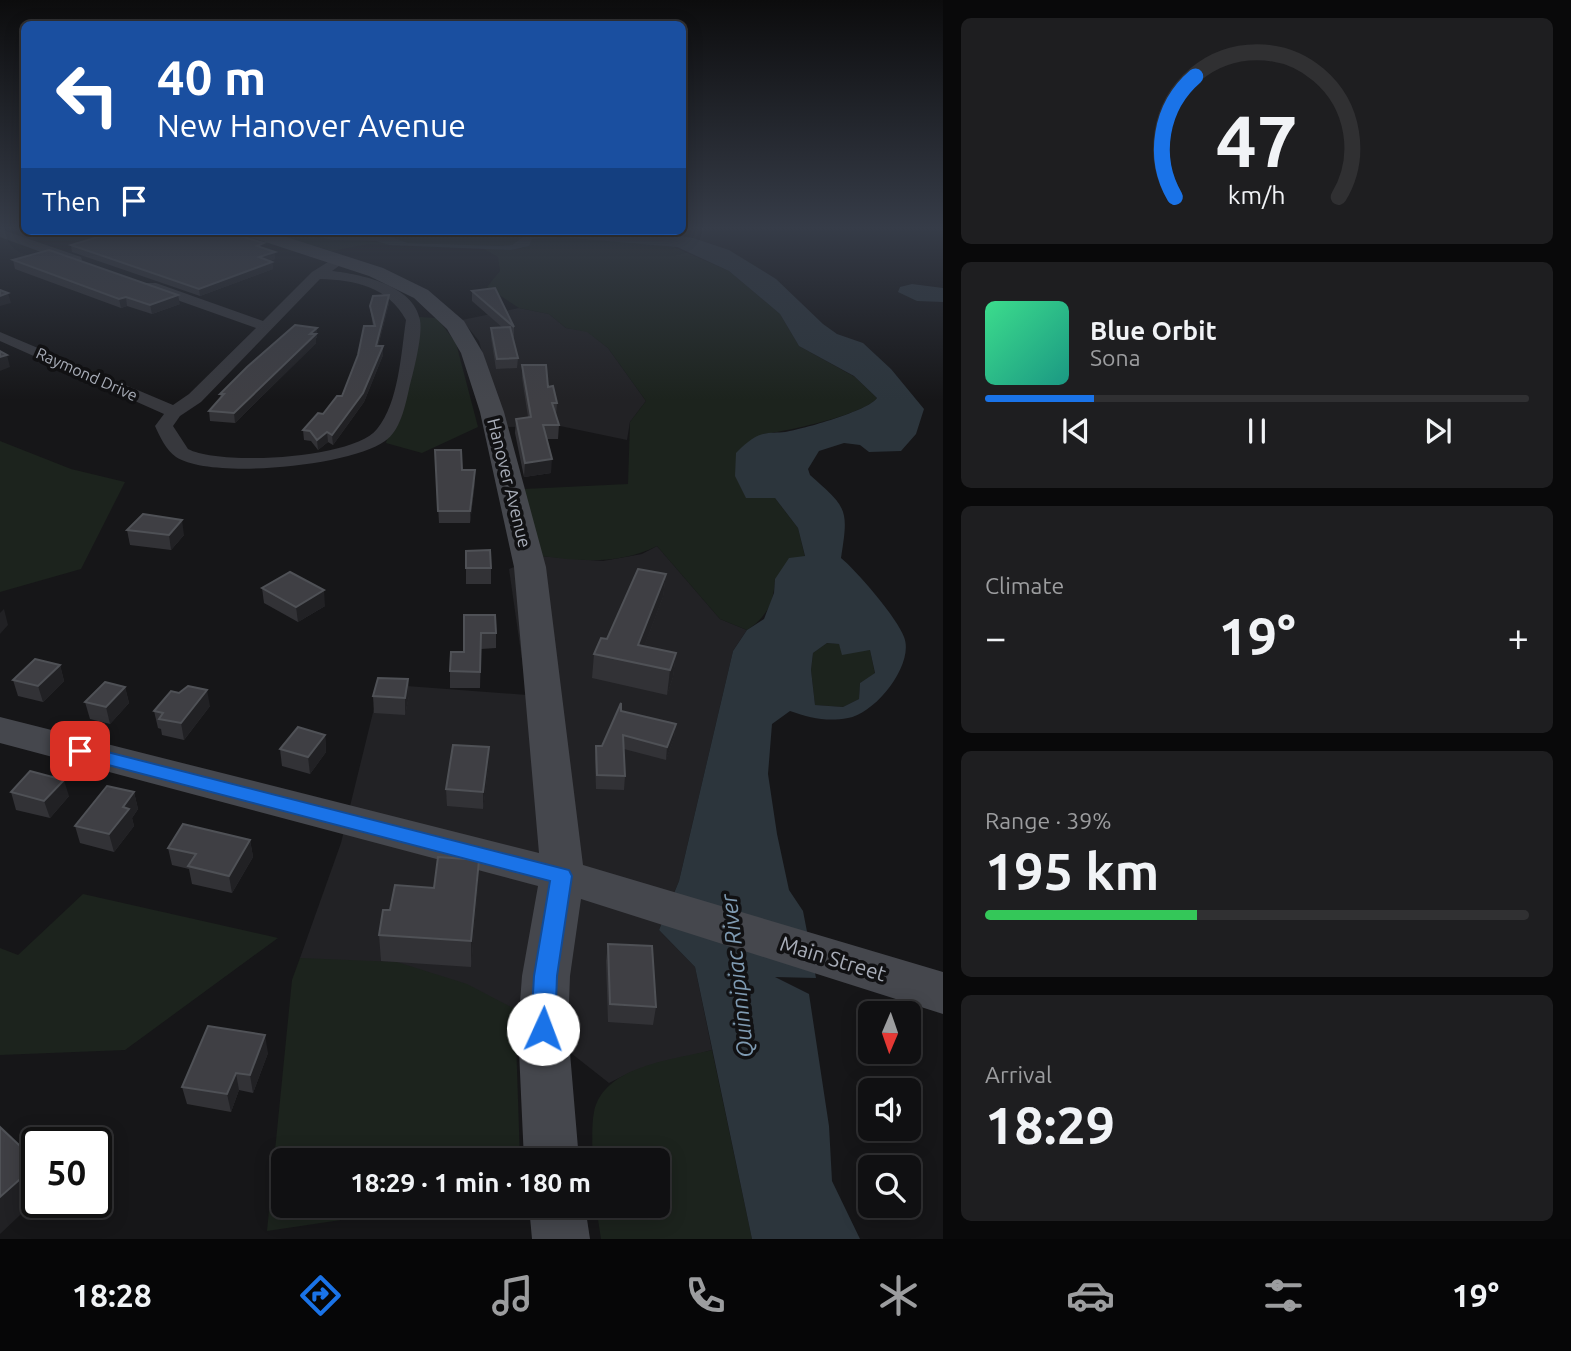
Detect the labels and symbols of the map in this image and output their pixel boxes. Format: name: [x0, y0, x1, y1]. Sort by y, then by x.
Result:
street label: Raymond Drive: [34, 344, 140, 404]
street label: Hanover Avenue: [484, 416, 536, 550]
pin: [50, 721, 110, 781]
water label: Quinnipiac River: [715, 892, 758, 1059]
street label: Main Street: [777, 931, 889, 986]
position arrow: [506, 992, 580, 1066]
north arrow: [858, 1001, 920, 1064]
speed limit sign: 50: [21, 1127, 112, 1218]

